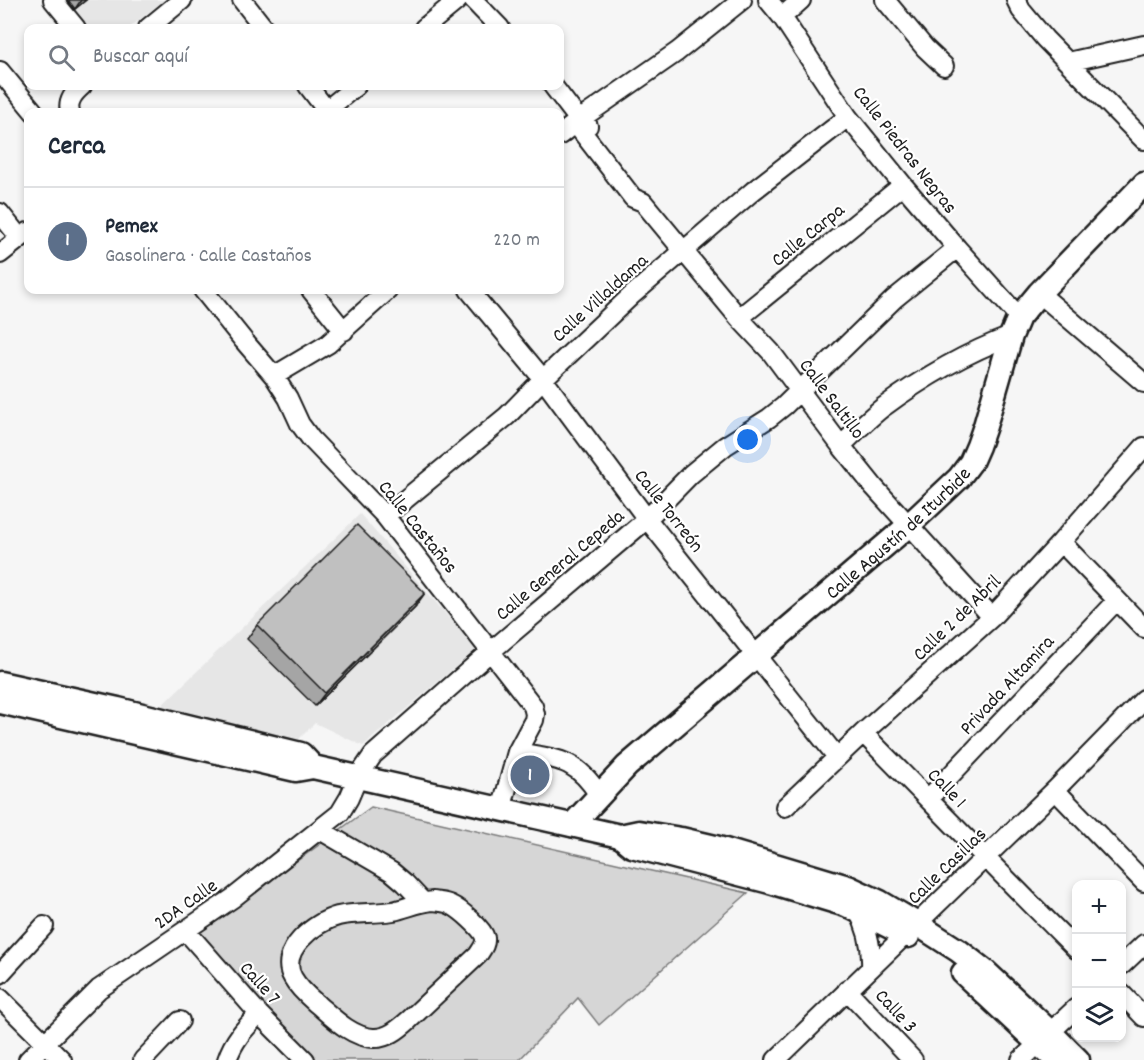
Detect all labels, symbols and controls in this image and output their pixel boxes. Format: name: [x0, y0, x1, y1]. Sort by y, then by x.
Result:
search box: [24, 24, 564, 90]
icon: search: [45, 41, 78, 74]
text: Buscar aquí: [93, 42, 188, 73]
street label: Calle Piedras Negras: [845, 81, 963, 221]
text: Cerca: [48, 129, 105, 166]
street label: Calle Carpa: [766, 198, 852, 275]
text: Pemex: [105, 212, 158, 243]
text: 1: [65, 227, 70, 255]
text: 220 m: [493, 227, 540, 255]
text: Gasolinera · Calle Castaños: [105, 243, 312, 271]
street label: Calle Villaldama: [547, 248, 656, 350]
street label: Calle Saltillo: [791, 354, 870, 446]
your location: [733, 425, 762, 454]
street label: Calle Agustín de Iturbide: [820, 462, 979, 607]
street label: Calle Torreón: [626, 464, 709, 559]
street label: Calle Castaños: [370, 475, 463, 581]
street label: Calle General Cepeda: [490, 504, 632, 629]
street label: Calle 2 de Abril: [907, 569, 1009, 669]
street label: Privada Altamira: [954, 629, 1062, 742]
pin: 1: [510, 752, 550, 798]
street label: Calle 1: [920, 763, 972, 816]
street label: Calle Casillas: [902, 822, 994, 912]
street label: 2DA Calle: [149, 873, 224, 938]
map controls: [1072, 880, 1126, 1042]
button: +: [1072, 880, 1126, 934]
button: −: [1072, 934, 1126, 988]
street label: Calle 7: [232, 956, 286, 1012]
street label: Calle 3: [867, 984, 922, 1040]
button: layers: [1072, 988, 1126, 1042]

